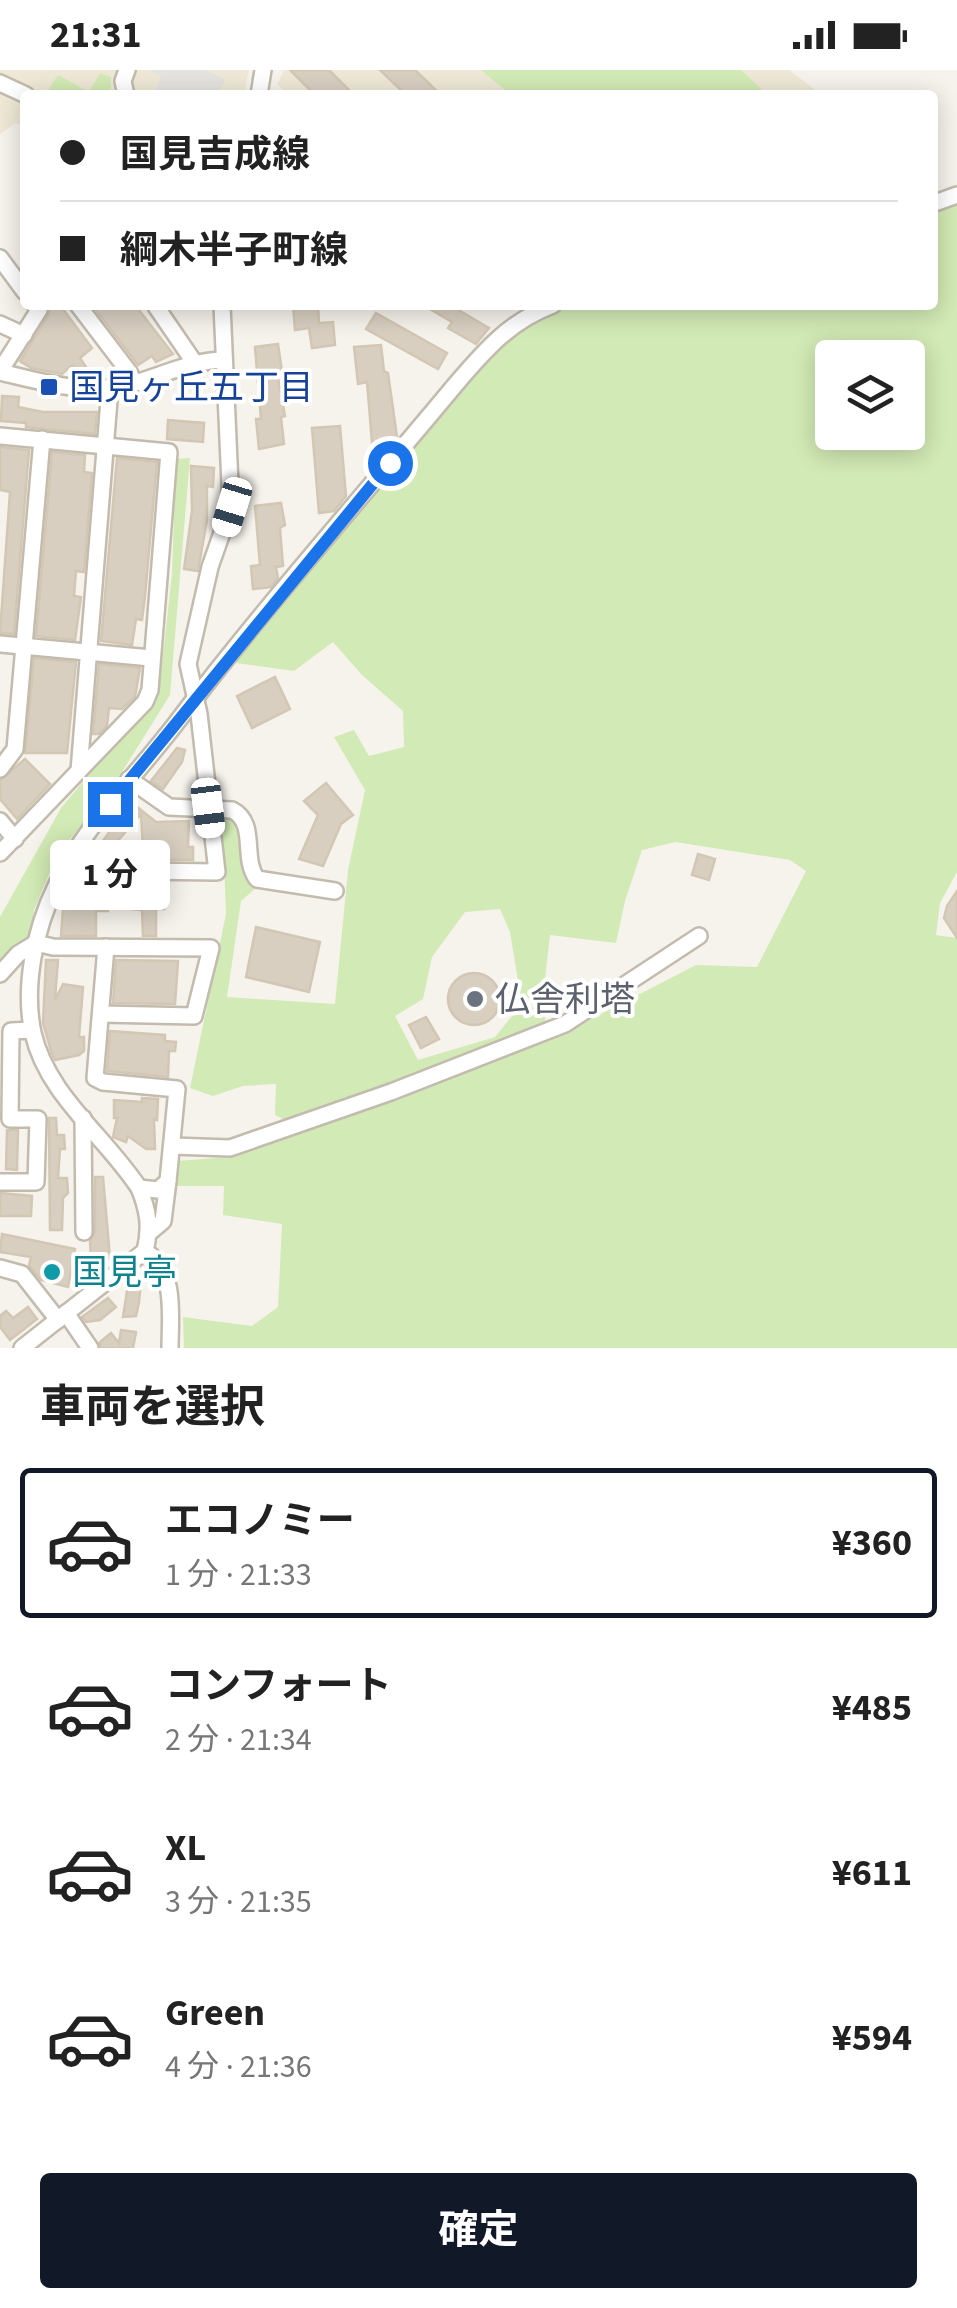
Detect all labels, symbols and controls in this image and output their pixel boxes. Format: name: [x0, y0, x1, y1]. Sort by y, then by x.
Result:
text: 21:31: [50, 8, 142, 62]
text: 国見吉成線: [120, 128, 310, 182]
text: 綱木半子町線: [120, 224, 348, 278]
map controls: [815, 340, 925, 450]
button: layers: [815, 340, 925, 450]
place label: 国見ヶ丘五丁目: [69, 363, 314, 413]
marker: 国見ヶ丘五丁目: [38, 376, 60, 398]
route start: [368, 441, 413, 486]
car: [209, 474, 255, 540]
car: [189, 776, 227, 840]
route end: [88, 782, 133, 827]
callout: 1 分: [50, 839, 170, 909]
text: 1 分: [82, 852, 138, 898]
place label: 仏舎利塔: [495, 975, 635, 1025]
marker: 仏舎利塔: [464, 988, 486, 1010]
place label: 国見亭: [72, 1248, 177, 1298]
marker: 国見亭: [41, 1261, 63, 1283]
text: 車両を選択: [40, 1376, 265, 1440]
text: エコノミー: [165, 1494, 355, 1548]
icon: car: [45, 1498, 135, 1588]
text: ¥360: [832, 1516, 912, 1570]
text: 1 分 · 21:33: [165, 1552, 312, 1598]
text: コンフォート: [165, 1659, 392, 1713]
icon: car: [45, 1663, 135, 1753]
text: ¥485: [832, 1681, 912, 1735]
text: 2 分 · 21:34: [165, 1717, 312, 1763]
text: XL: [165, 1821, 206, 1875]
icon: car: [45, 1828, 135, 1918]
text: ¥611: [832, 1846, 912, 1900]
text: 3 分 · 21:35: [165, 1879, 312, 1925]
text: Green: [165, 1986, 265, 2040]
icon: car: [45, 1993, 135, 2083]
text: ¥594: [832, 2011, 912, 2065]
text: 4 分 · 21:36: [165, 2044, 312, 2090]
button: 確定: [40, 2173, 917, 2288]

